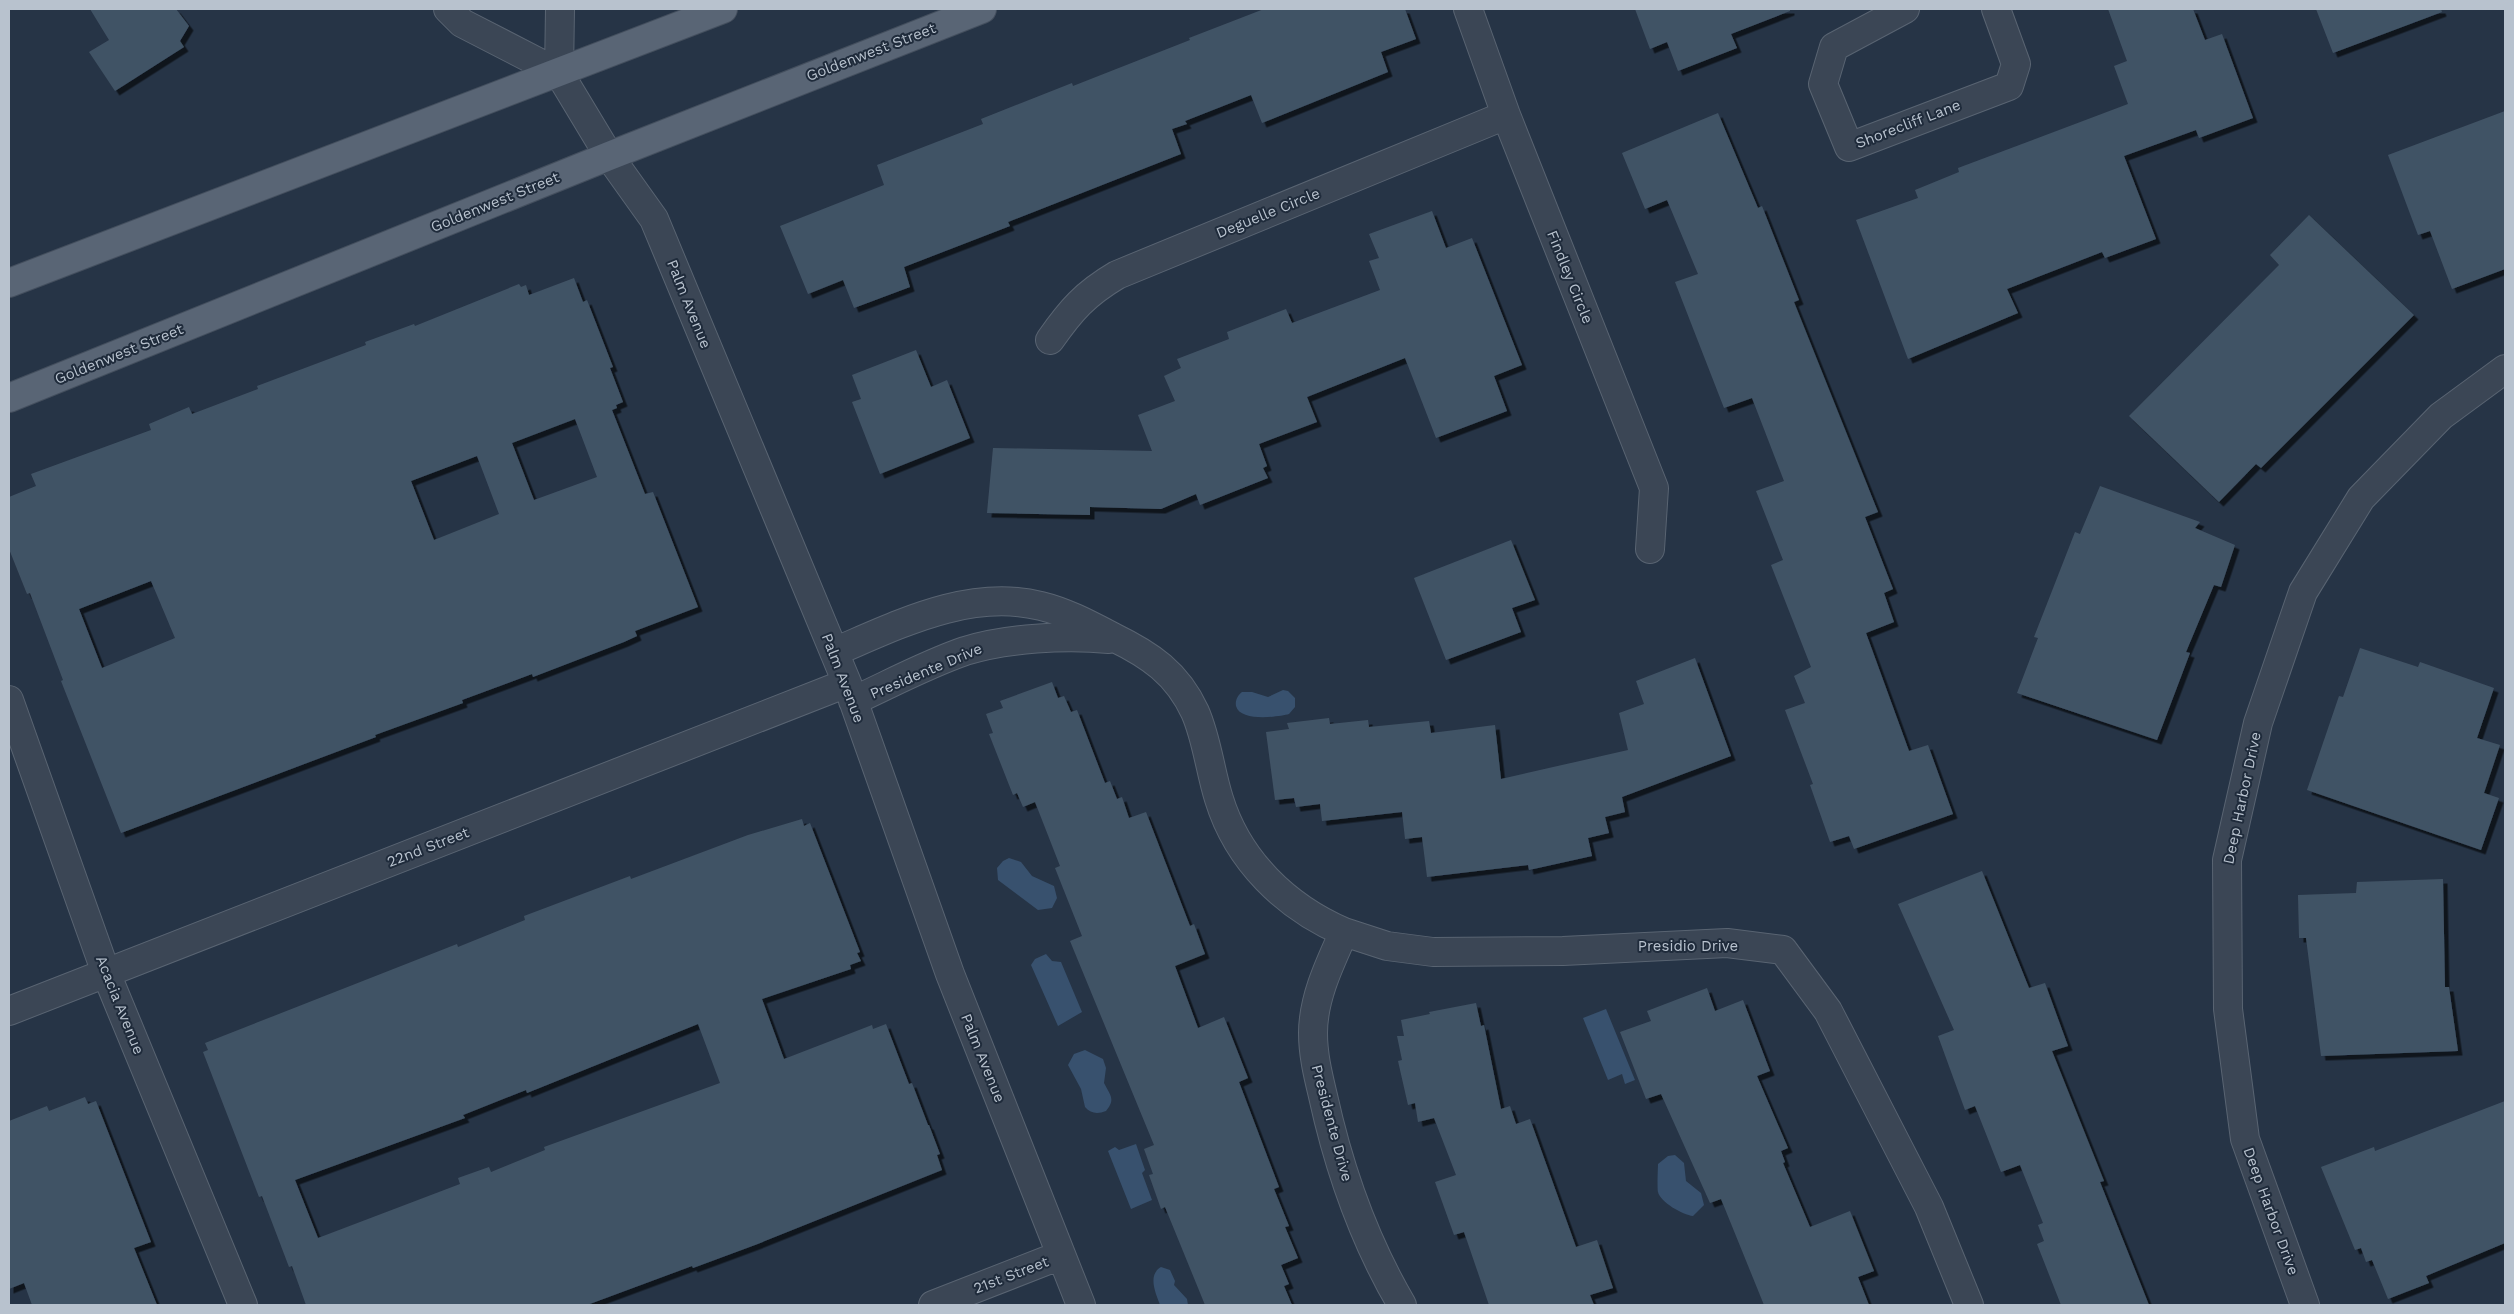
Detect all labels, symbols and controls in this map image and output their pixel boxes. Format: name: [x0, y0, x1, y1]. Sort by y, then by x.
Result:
street label: Goldenwest Street: [804, 19, 939, 85]
street label: Shorecliff Lane: [1853, 96, 1963, 152]
street label: Goldenwest Street: [428, 168, 563, 236]
street label: Deguelle Circle: [1214, 184, 1322, 242]
street label: Findley Circle: [1543, 228, 1597, 326]
street label: Palm Avenue: [663, 257, 715, 351]
street label: Goldenwest Street: [52, 320, 187, 388]
street label: Palm Avenue: [818, 631, 868, 725]
street label: Presidente Drive: [867, 639, 985, 703]
street label: Deep Harbor Drive: [2219, 730, 2265, 866]
street label: 22nd Street: [384, 823, 472, 871]
street label: Presidio Drive: [1638, 937, 1738, 955]
street label: Acacia Avenue: [92, 953, 148, 1057]
street label: Palm Avenue: [957, 1011, 1009, 1105]
street label: Presidente Drive: [1308, 1063, 1356, 1183]
street label: Deep Harbor Drive: [2239, 1145, 2303, 1277]
street label: 21st Street: [971, 1252, 1052, 1298]

